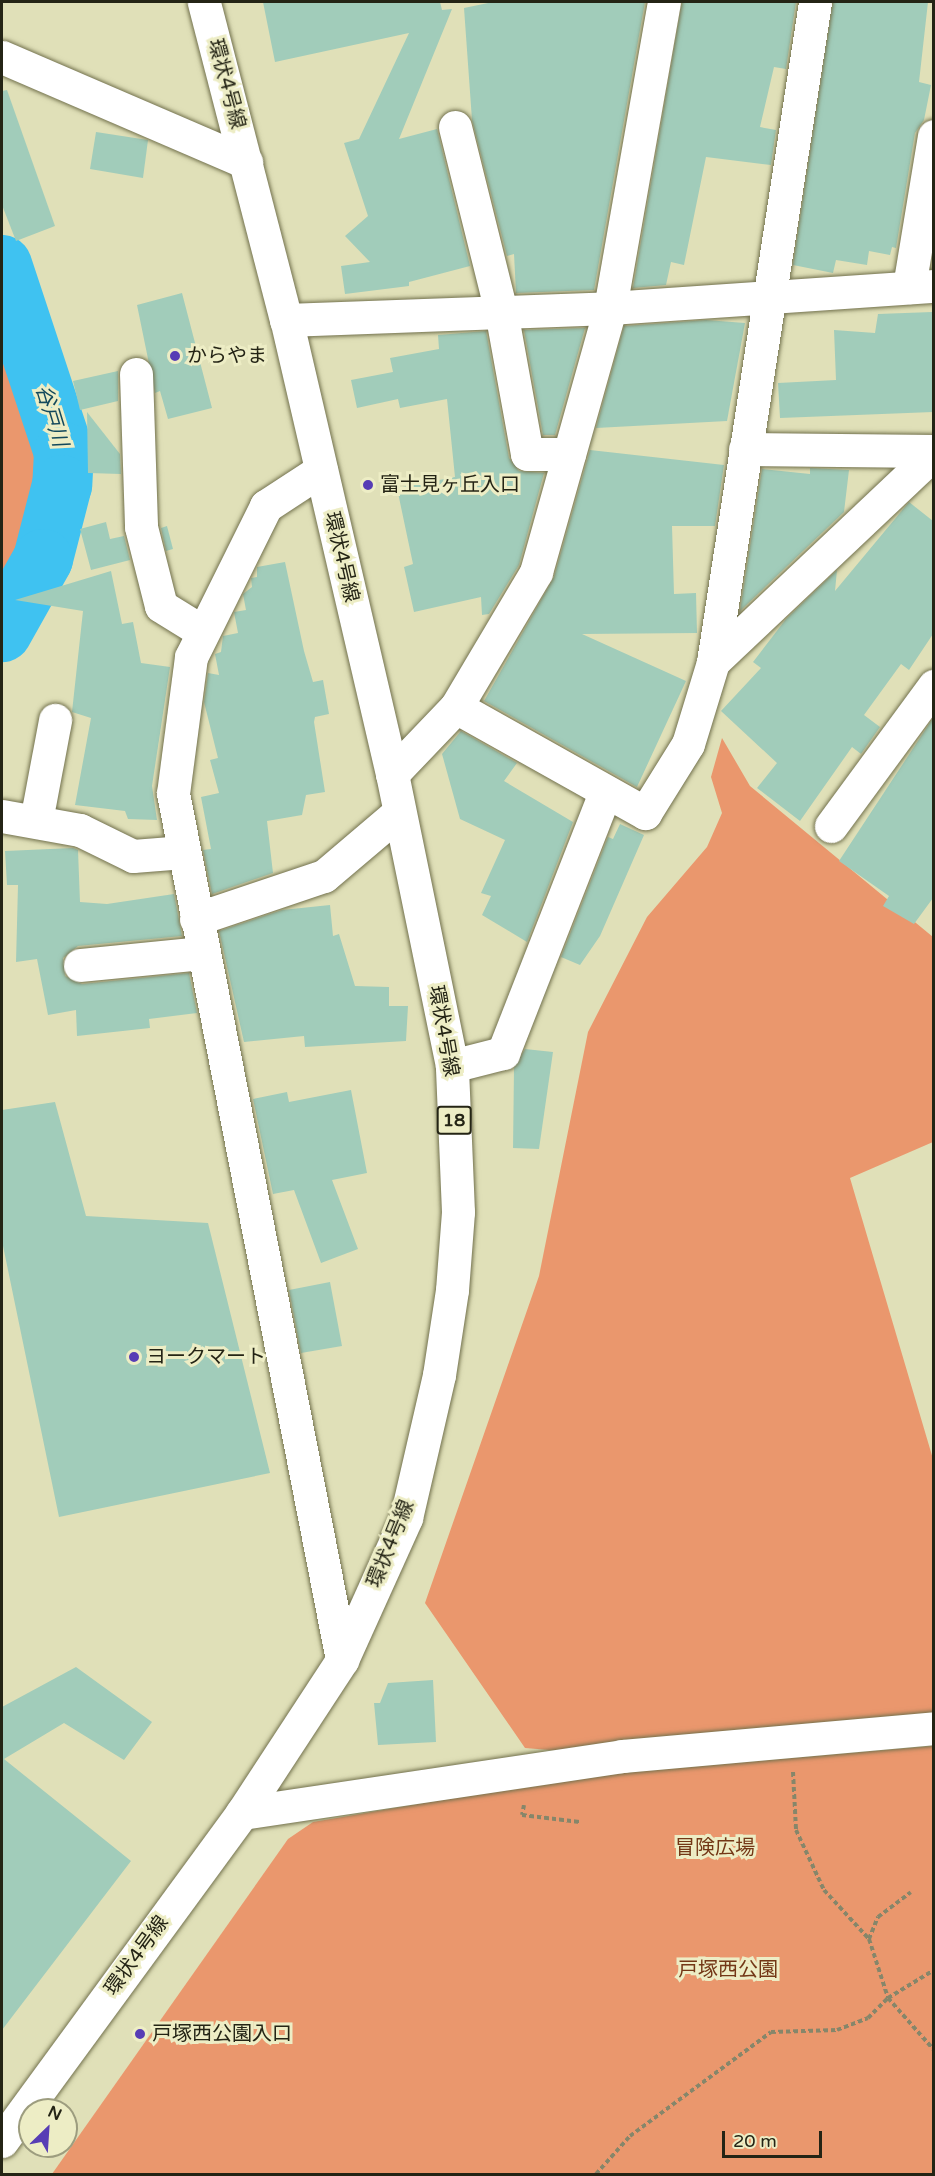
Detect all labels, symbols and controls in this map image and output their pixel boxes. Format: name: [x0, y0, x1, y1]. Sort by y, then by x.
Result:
street label: 環状4号線: [202, 36, 250, 132]
place label: からやま: [187, 344, 267, 368]
marker: からやま: [168, 349, 182, 363]
water label: 谷戸川: [30, 382, 72, 450]
place label: 富士見ヶ丘入口: [380, 473, 520, 497]
marker: 富士見ヶ丘入口: [361, 478, 375, 492]
street label: 環状4号線: [319, 509, 363, 605]
street label: 環状4号線: [423, 983, 463, 1079]
road number: 18: [436, 1105, 472, 1135]
place label: ヨークマート: [146, 1345, 266, 1369]
marker: ヨークマート: [127, 1350, 141, 1364]
street label: 環状4号線: [363, 1497, 419, 1591]
park label: 冒険広場: [675, 1836, 755, 1860]
street label: 環状4号線: [100, 1912, 174, 2000]
park label: 戸塚西公園: [678, 1958, 778, 1982]
place label: 戸塚西公園入口: [152, 2022, 292, 2046]
marker: 戸塚西公園入口: [133, 2027, 147, 2041]
north arrow: [18, 2098, 78, 2158]
text: N: [45, 2102, 65, 2125]
scale bar: [725, 2119, 826, 2157]
text: 20 m: [733, 2130, 777, 2152]

